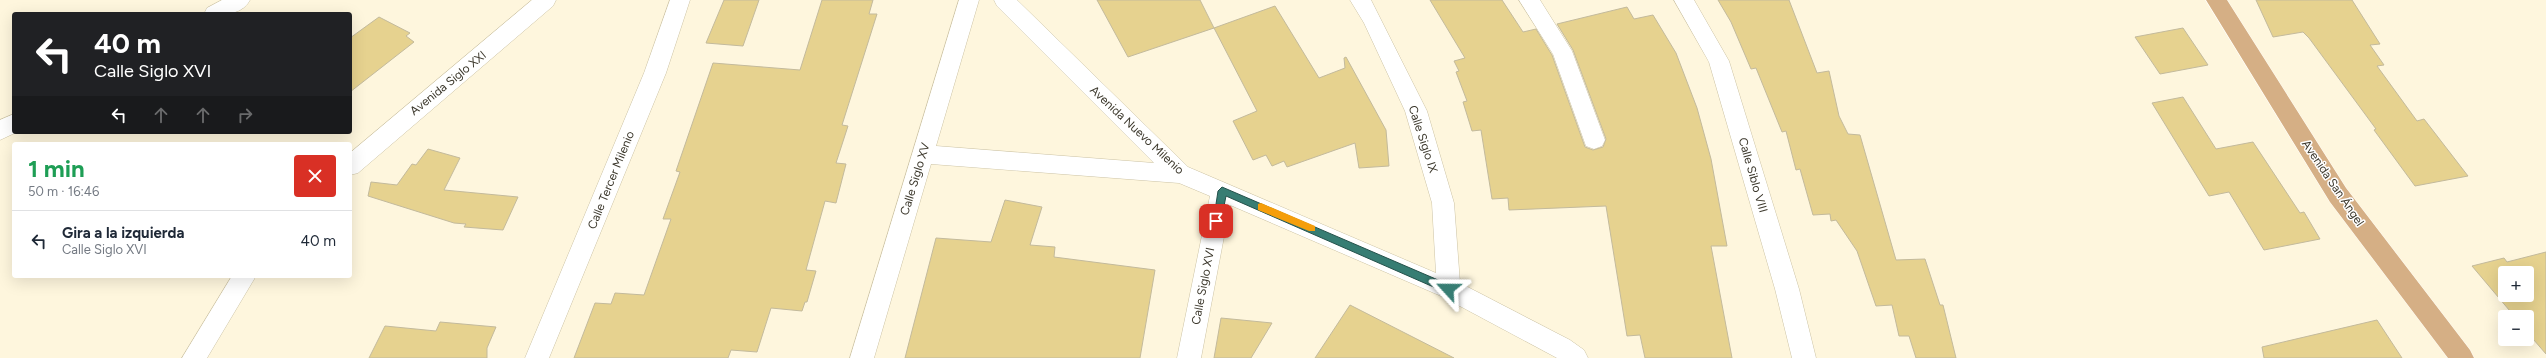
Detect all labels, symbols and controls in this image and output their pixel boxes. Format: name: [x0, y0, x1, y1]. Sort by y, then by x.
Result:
text: 40 m: [94, 26, 161, 60]
icon: left: [28, 28, 80, 80]
street label: Avenida Siglo XXI: [407, 48, 489, 118]
text: Calle Siglo XVI: [94, 60, 211, 82]
street label: Avenida Nuevo Milenio: [1087, 83, 1187, 177]
icon: left: [108, 104, 130, 126]
icon: ahead: [150, 104, 172, 126]
icon: ahead: [192, 104, 214, 126]
icon: right: [234, 104, 256, 126]
street label: Calle Siglo IX: [1406, 104, 1441, 175]
street label: Calle Tercer Milenio: [585, 129, 637, 231]
street label: Calle Siblo VIII: [1736, 136, 1770, 214]
street label: Avenida San Ángel: [2299, 137, 2367, 229]
street label: Calle Siglo XV: [897, 140, 933, 217]
text: 1 min: [28, 154, 85, 183]
button: close: [294, 155, 336, 197]
text: 50 m · 16:46: [28, 184, 99, 199]
pin: [1199, 204, 1233, 238]
icon: arrive: [1205, 210, 1227, 232]
text: Gira a la izquierda: [62, 224, 184, 242]
icon: left: [28, 230, 50, 252]
text: 40 m: [301, 232, 336, 250]
text: Calle Siglo XVI: [62, 242, 147, 257]
street label: Calle Siglo XVI: [1189, 246, 1217, 326]
map controls: [2498, 266, 2534, 346]
button: +: [2498, 266, 2534, 302]
position arrow: [1427, 268, 1469, 310]
button: −: [2498, 310, 2534, 346]

